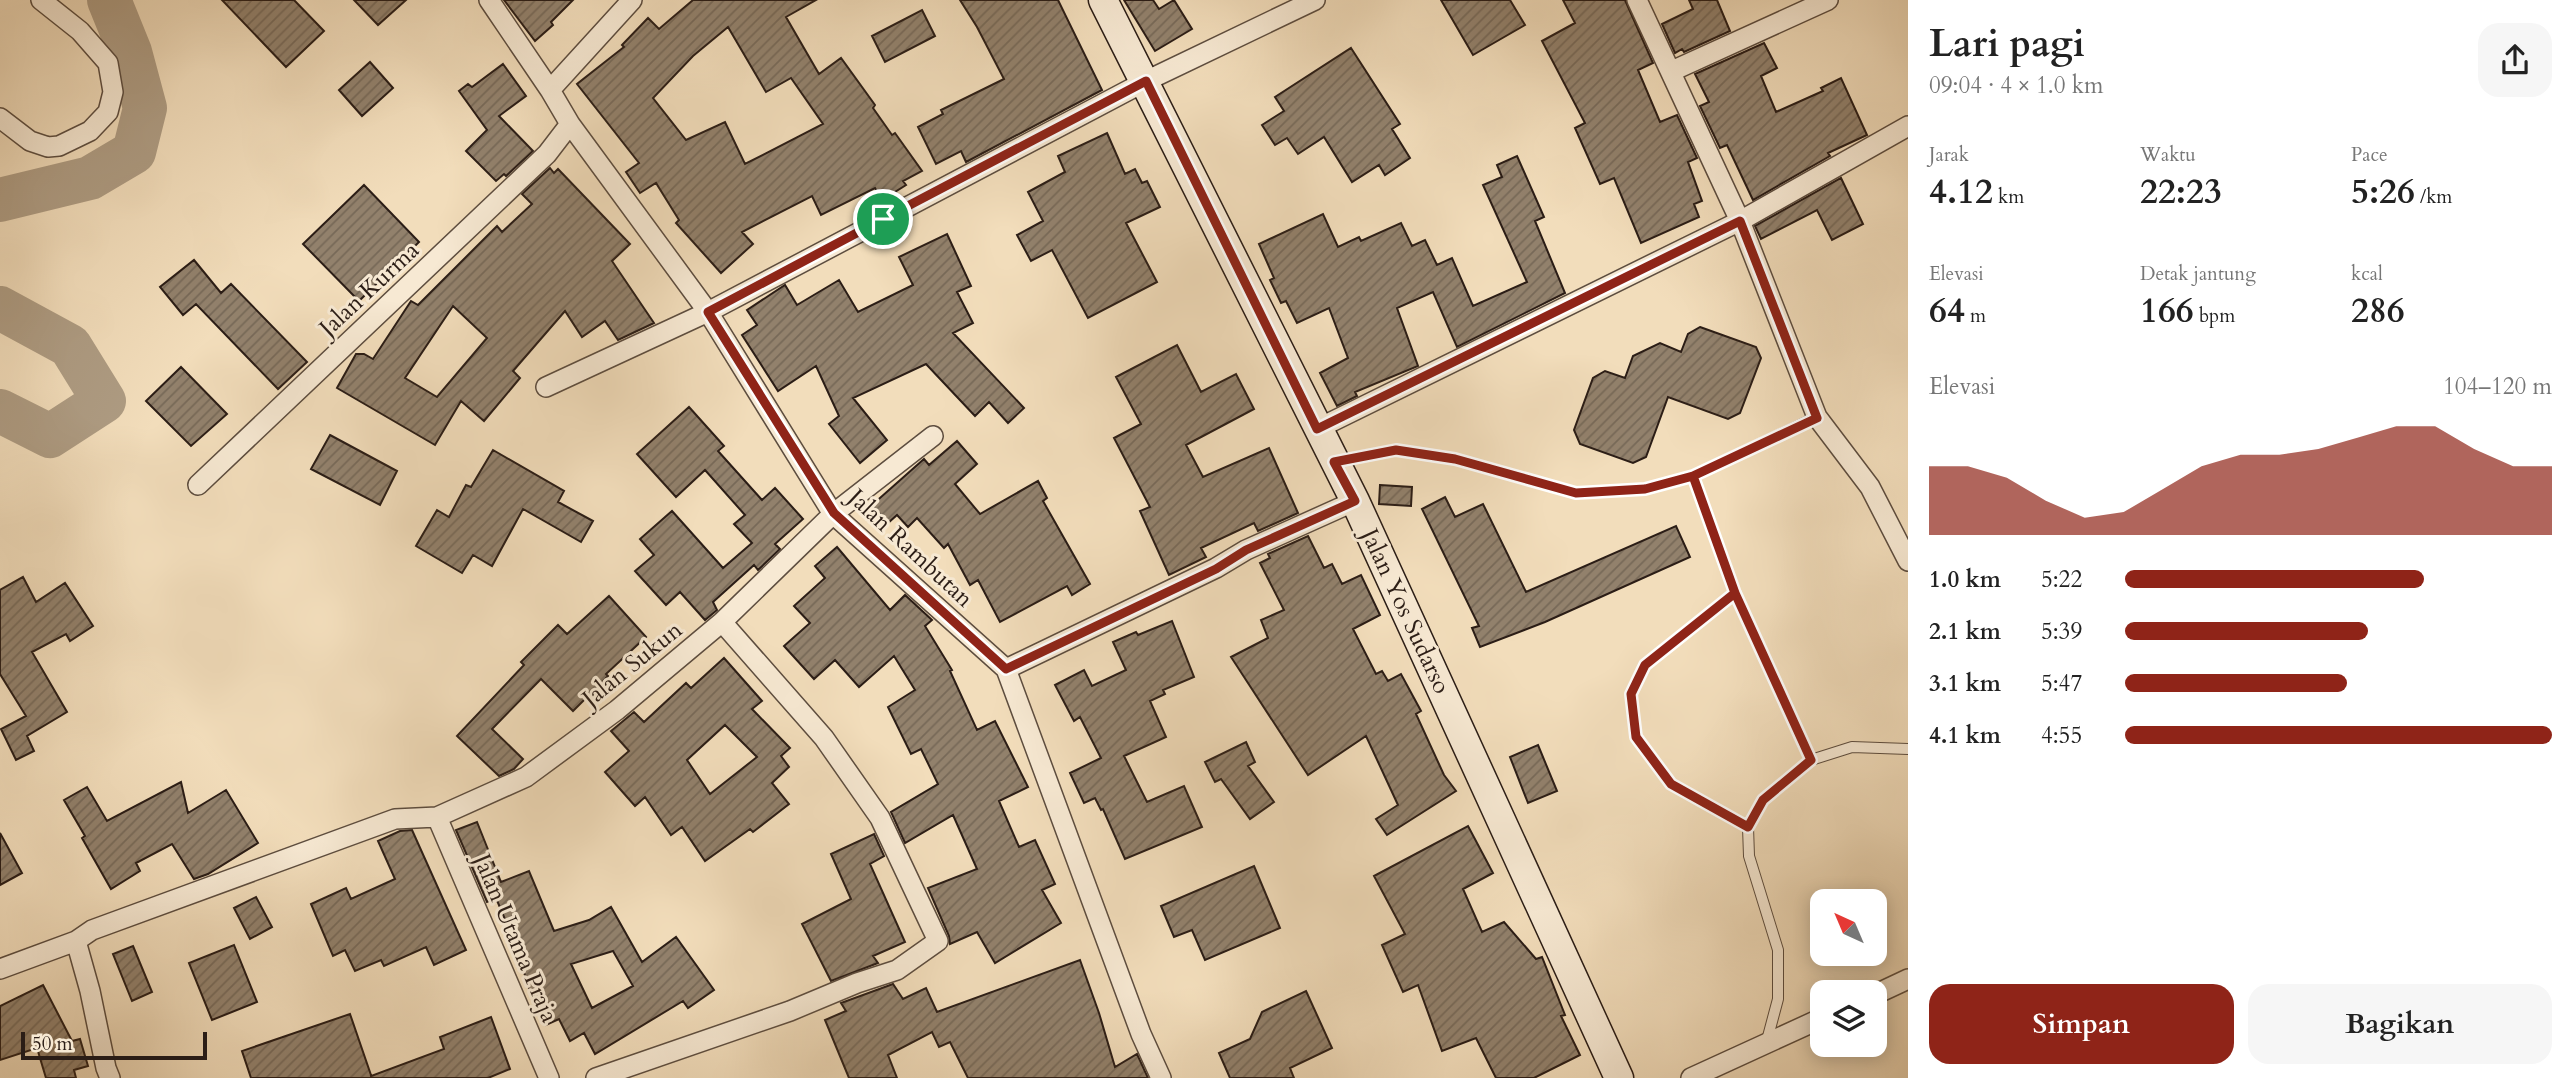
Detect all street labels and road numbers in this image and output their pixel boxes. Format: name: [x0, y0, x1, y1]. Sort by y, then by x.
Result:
street label: Jalan Kurma: [310, 234, 427, 346]
street label: Jalan Rambutan: [839, 480, 981, 615]
street label: Jalan Yos Sudarso: [1352, 521, 1458, 699]
street label: Jalan Sukun: [573, 614, 690, 717]
street label: Jalan Utama Praja: [464, 846, 566, 1028]

